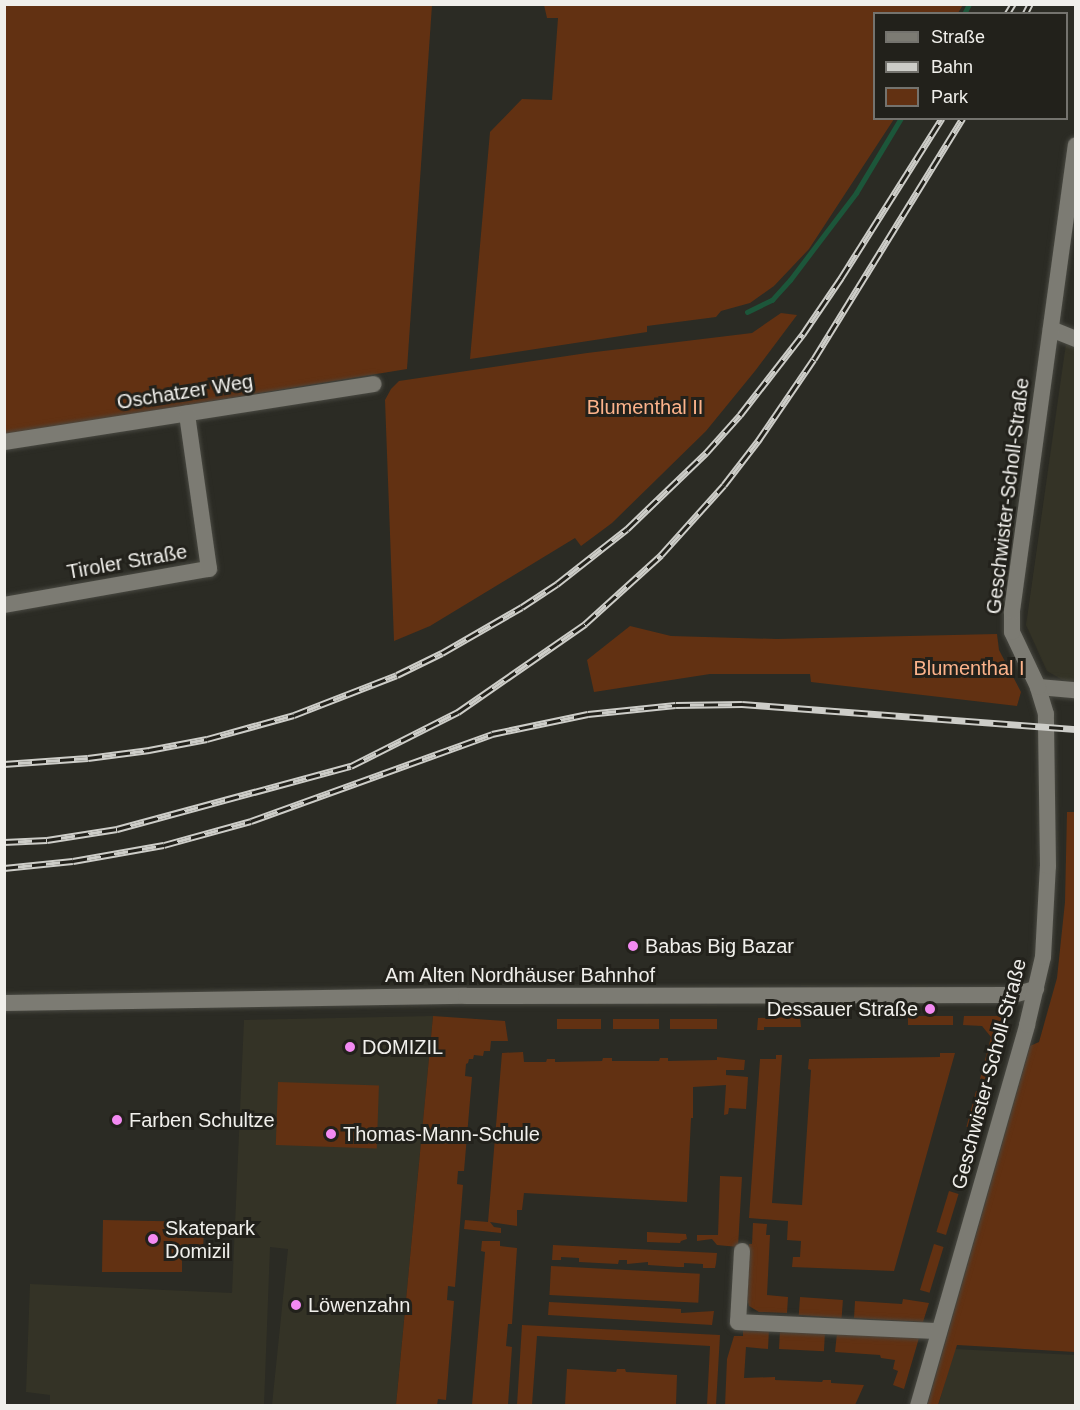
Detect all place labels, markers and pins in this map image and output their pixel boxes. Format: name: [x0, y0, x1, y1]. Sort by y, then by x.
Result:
place label: Babas Big Bazar: [645, 934, 794, 958]
marker: Babas Big Bazar: [626, 939, 640, 953]
place label: Dessauer Straße: [767, 997, 918, 1021]
marker: Dessauer Straße: [923, 1002, 937, 1016]
place label: DOMIZIL: [362, 1035, 443, 1059]
marker: DOMIZIL: [343, 1040, 357, 1054]
place label: Farben Schultze: [129, 1108, 275, 1132]
marker: Farben Schultze: [110, 1113, 124, 1127]
place label: Thomas-Mann-Schule: [343, 1122, 540, 1146]
marker: Thomas-Mann-Schule: [324, 1127, 338, 1141]
place label: Skatepark Domizil: [165, 1216, 255, 1263]
marker: Skatepark Domizil: [146, 1232, 160, 1246]
place label: Löwenzahn: [308, 1293, 410, 1317]
marker: Löwenzahn: [289, 1298, 303, 1312]

